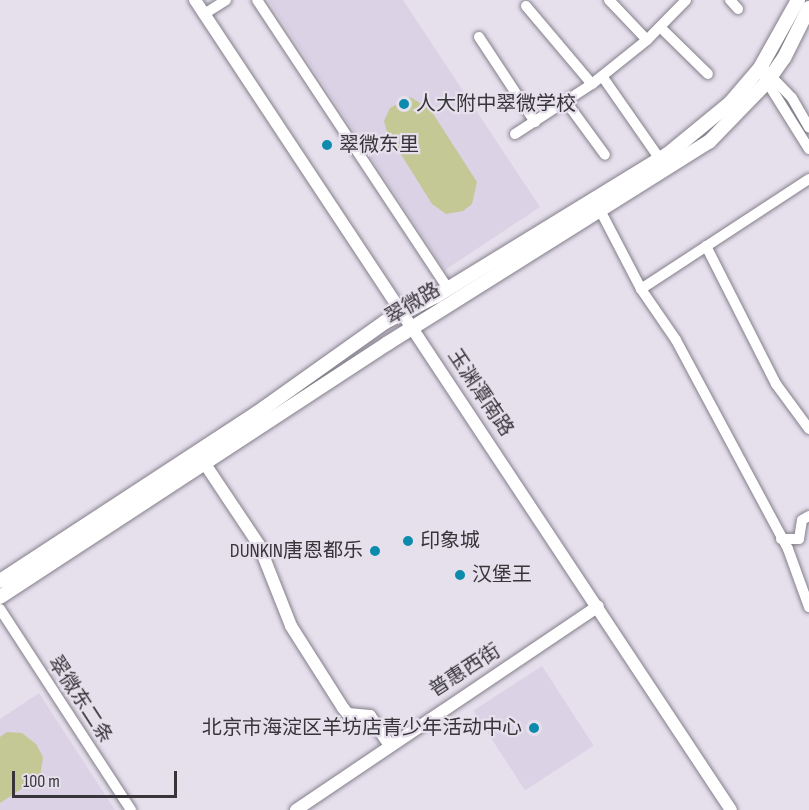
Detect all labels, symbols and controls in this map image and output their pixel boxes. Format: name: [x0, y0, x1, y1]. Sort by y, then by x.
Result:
place label: 人大附中翠微学校: [416, 92, 576, 116]
marker: 人大附中翠微学校: [397, 97, 411, 111]
place label: 翠微东里: [339, 133, 419, 157]
marker: 翠微东里: [320, 138, 334, 152]
street label: 翠微路: [381, 278, 445, 330]
street label: 玉渊潭南路: [442, 345, 518, 441]
place label: 印象城: [420, 529, 480, 553]
marker: 印象城: [401, 534, 415, 548]
place label: DUNKIN唐恩都乐: [230, 539, 363, 563]
marker: DUNKIN唐恩都乐: [368, 544, 382, 558]
place label: 汉堡王: [472, 563, 532, 587]
marker: 汉堡王: [453, 568, 467, 582]
street label: 普惠西街: [425, 639, 505, 703]
street label: 翠微东二条: [43, 652, 117, 748]
place label: 北京市海淀区羊坊店青少年活动中心: [202, 716, 522, 740]
marker: 北京市海淀区羊坊店青少年活动中心: [527, 721, 541, 735]
scale bar: [15, 759, 180, 797]
text: 100 m: [23, 771, 60, 792]

